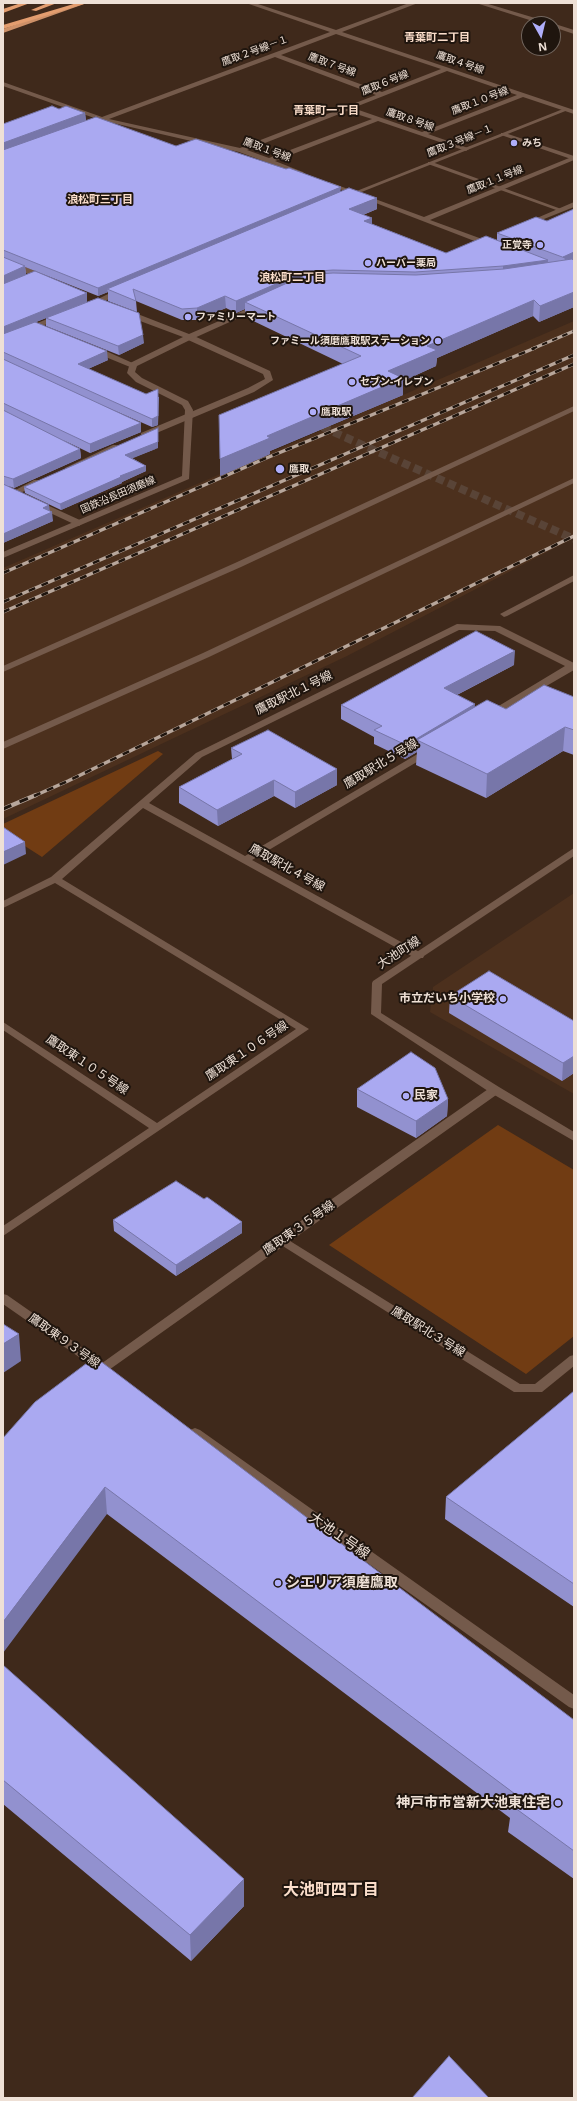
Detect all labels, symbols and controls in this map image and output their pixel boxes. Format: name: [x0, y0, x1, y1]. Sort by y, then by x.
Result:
north arrow: [521, 16, 561, 56]
district label: 青葉町二丁目: [404, 31, 470, 45]
street label: 鷹取２号線－１: [220, 33, 290, 69]
text: N: [537, 39, 548, 55]
street label: 鷹取４号線: [434, 49, 486, 77]
street label: 鷹取７号線: [306, 51, 358, 79]
street label: 鷹取６号線: [360, 68, 410, 98]
street label: 鷹取１０号線: [450, 85, 510, 117]
district label: 青葉町一丁目: [293, 104, 359, 118]
street label: 鷹取８号線: [384, 106, 436, 134]
street label: 鷹取３号線－１: [425, 122, 495, 160]
street label: 鷹取１号線: [241, 136, 293, 164]
place label: みち: [522, 137, 542, 149]
marker: みち: [509, 138, 519, 148]
street label: 鷹取１１号線: [465, 163, 525, 197]
district label: 浪松町三丁目: [67, 193, 133, 207]
place label: 正覚寺: [502, 239, 532, 251]
marker: 正覚寺: [535, 240, 545, 250]
place label: ハーバー薬局: [376, 257, 436, 269]
marker: ハーバー薬局: [363, 258, 373, 268]
district label: 浪松町二丁目: [259, 271, 325, 285]
place label: ファミリーマート: [196, 311, 276, 323]
marker: ファミリーマート: [183, 312, 193, 322]
place label: ファミール須磨鷹取駅ステーション: [270, 335, 430, 347]
marker: ファミール須磨鷹取駅ステーション: [433, 336, 443, 346]
place label: セブン-イレブン: [360, 376, 433, 388]
marker: セブン-イレブン: [347, 377, 357, 387]
place label: 鷹取駅: [321, 406, 351, 418]
marker: 鷹取駅: [308, 407, 318, 417]
marker: 鷹取: [274, 463, 286, 475]
place label: 鷹取: [289, 463, 309, 475]
street label: 国鉄沿長田須磨線: [79, 474, 157, 516]
street label: 鷹取駅北１号線: [253, 668, 335, 718]
street label: 鷹取駅北５号線: [341, 736, 421, 792]
street label: 鷹取駅北４号線: [247, 841, 327, 895]
street label: 大池町線: [375, 934, 423, 972]
place label: 市立だいち小学校: [399, 992, 495, 1006]
marker: 市立だいち小学校: [498, 994, 508, 1004]
street label: 鷹取東１０６号線: [203, 1018, 291, 1084]
street label: 鷹取東１０５号線: [43, 1032, 131, 1098]
place label: 民家: [414, 1089, 438, 1103]
marker: 民家: [401, 1091, 411, 1101]
street label: 鷹取東３５号線: [260, 1198, 338, 1258]
street label: 鷹取駅北３号線: [389, 1304, 467, 1360]
street label: 鷹取東９３号線: [25, 1311, 103, 1371]
street label: 大池１号線: [306, 1509, 372, 1563]
place label: シエリア須磨鷹取: [286, 1575, 398, 1591]
marker: シエリア須磨鷹取: [273, 1578, 283, 1588]
place label: 神戸市市営新大池東住宅: [396, 1795, 550, 1811]
marker: 神戸市市営新大池東住宅: [553, 1798, 563, 1808]
district label: 大池町四丁目: [283, 1880, 379, 1900]

